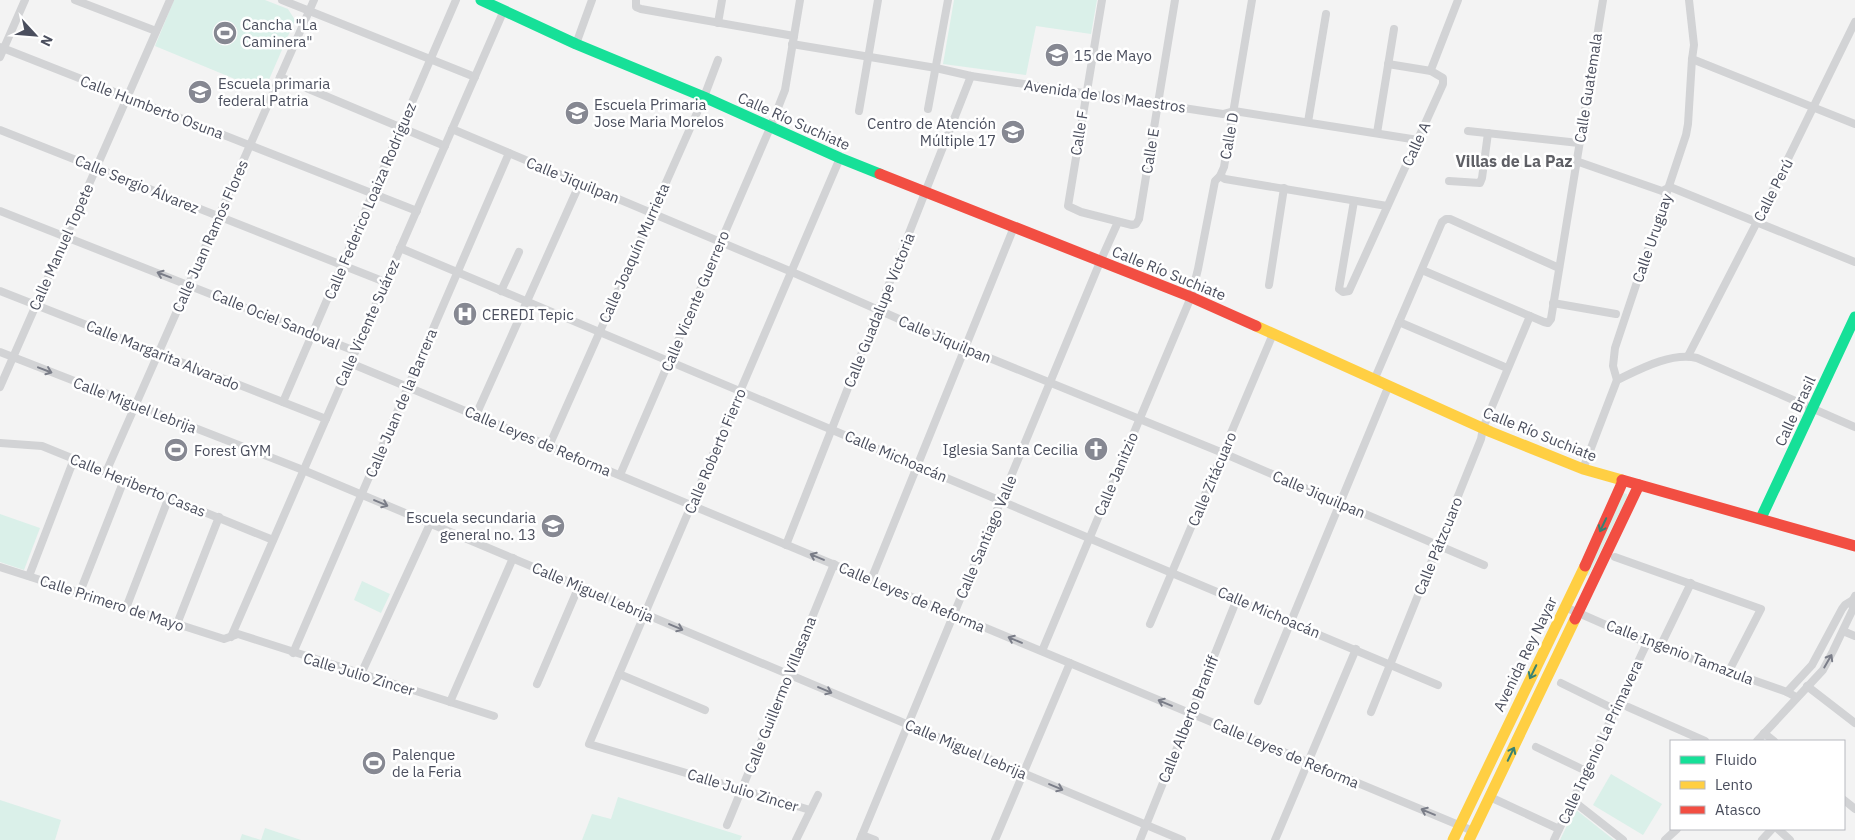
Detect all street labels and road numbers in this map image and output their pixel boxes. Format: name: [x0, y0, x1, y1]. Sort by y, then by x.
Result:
street label: Calle Guatemala: [1570, 32, 1606, 144]
street label: Calle Humberto Osuna: [78, 71, 226, 143]
street label: Avenida de los Maestros: [1023, 75, 1187, 117]
street label: Calle Río Suchiate: [735, 88, 853, 154]
street label: Calle Federico Loaiza Rodríguez: [320, 100, 420, 302]
street label: Calle F: [1066, 109, 1092, 157]
street label: Calle D: [1216, 111, 1242, 161]
street label: Calle A: [1397, 118, 1435, 169]
street label: Calle E: [1137, 127, 1163, 175]
street label: Calle Sergio Álvarez: [72, 150, 202, 218]
street label: Calle Jiquilpan: [524, 153, 622, 207]
street label: Calle Perú: [1749, 155, 1797, 225]
street label: Calle Juan Ramos Flores: [168, 157, 252, 315]
street label: Calle Joaquín Murrieta: [595, 180, 673, 326]
street label: Calle Manuel Topete: [25, 181, 97, 313]
street label: Calle Uruguay: [1628, 190, 1676, 285]
street label: Calle Vicente Guerrero: [657, 228, 733, 374]
street label: Calle Guadalupe Victoria: [839, 230, 919, 390]
street label: Calle Río Suchiate: [1109, 242, 1229, 304]
street label: Calle Vicente Suárez: [330, 256, 404, 389]
street label: Calle Ociel Sandoval: [209, 285, 343, 353]
street label: Calle Jiquilpan: [896, 311, 994, 367]
street label: Calle Margarita Alvarado: [83, 316, 243, 394]
street label: Calle Juan de la Barrera: [361, 326, 441, 480]
street label: Calle Miguel Lebrija: [71, 373, 199, 437]
street label: Calle Brasil: [1770, 373, 1820, 449]
street label: Calle Roberto Fierro: [680, 385, 750, 517]
street label: Calle Leyes de Reforma: [462, 402, 614, 480]
street label: Calle Río Suchiate: [1480, 403, 1600, 465]
street label: Calle Michoacán: [842, 426, 950, 486]
street label: Calle Janitzio: [1090, 429, 1142, 519]
street label: Calle Zitácuaro: [1184, 429, 1240, 529]
street label: Calle Heriberto Casas: [67, 449, 209, 521]
street label: Calle Jiquilpan: [1270, 466, 1368, 522]
street label: Calle Santiago Valle: [951, 472, 1021, 602]
street label: Calle Pátzcuaro: [1410, 494, 1466, 598]
street label: Calle Miguel Lebrija: [529, 558, 657, 626]
street label: Calle Leyes de Reforma: [836, 558, 988, 636]
street label: Calle Primero de Mayo: [38, 571, 186, 635]
street label: Calle Michoacán: [1215, 582, 1323, 642]
street label: Avenida Rey Nayar: [1489, 593, 1561, 714]
street label: Calle Guillermo Villasana: [740, 614, 820, 776]
street label: Calle Ingenio Tamazula: [1604, 615, 1756, 689]
street label: Calle Julio Zincer: [301, 648, 417, 700]
street label: Calle Alberto Braniff: [1154, 652, 1222, 786]
street label: Calle Ingenio La Primavera: [1554, 657, 1646, 827]
street label: Calle Leyes de Reforma: [1210, 714, 1362, 792]
street label: Calle Miguel Lebrija: [902, 715, 1030, 783]
street label: Calle Julio Zincer: [685, 764, 801, 816]

